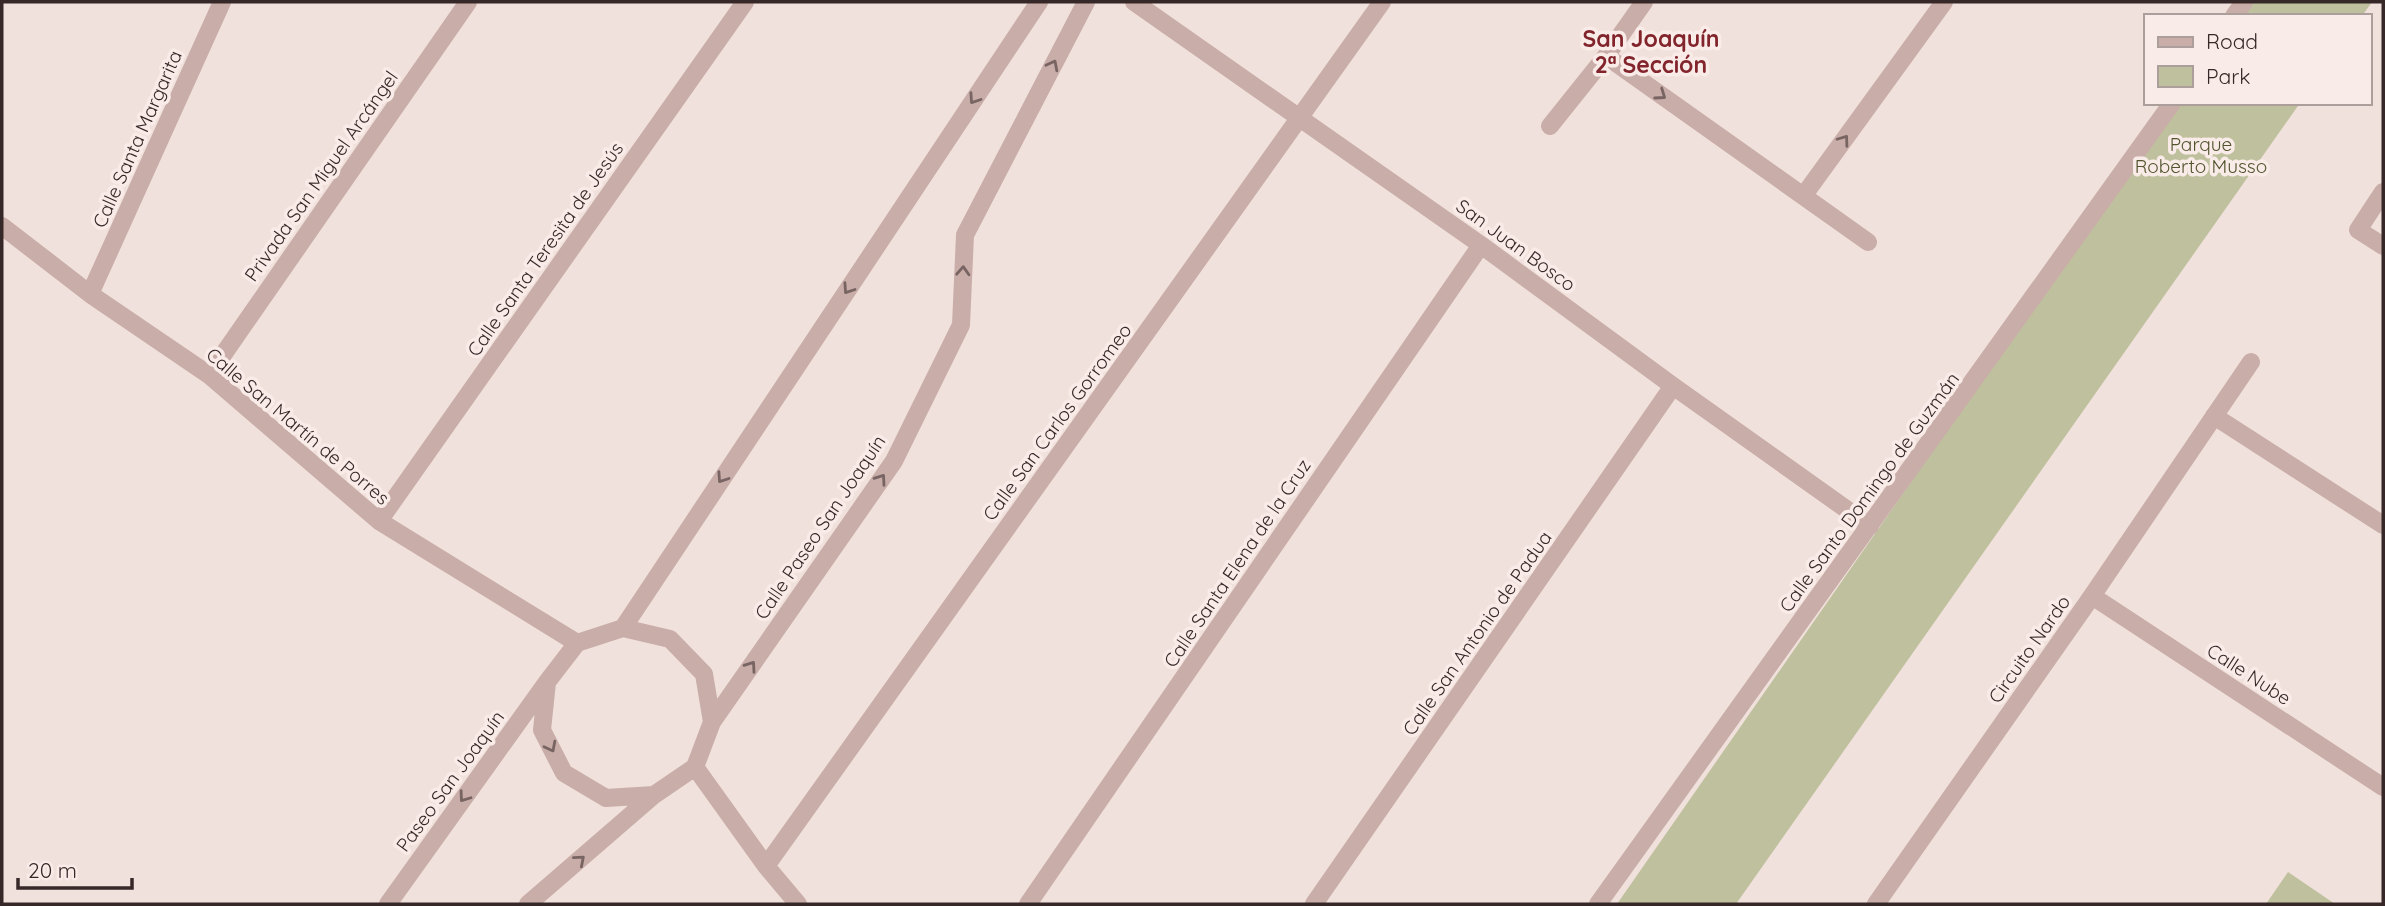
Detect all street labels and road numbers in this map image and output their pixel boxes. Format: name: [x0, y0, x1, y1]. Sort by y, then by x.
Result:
street label: Calle Santa Margarita: [87, 47, 187, 231]
street label: Privada San Miguel Arcángel: [239, 66, 403, 286]
street label: Calle Santa Teresita de Jesús: [462, 137, 628, 361]
street label: San Juan Bosco: [1452, 194, 1580, 296]
street label: Calle San Carlos Gorromeo: [977, 319, 1137, 525]
street label: Calle San Martín de Porres: [201, 342, 395, 510]
street label: Calle Santo Domingo de Guzmán: [1774, 367, 1964, 617]
street label: Calle Paseo San Joaquín: [749, 430, 891, 624]
street label: Calle Santa Elena de la Cruz: [1158, 454, 1316, 672]
street label: Calle San Antonio de Padua: [1397, 526, 1557, 740]
street label: Circuito Nardo: [1983, 590, 2075, 708]
street label: Calle Nube: [2203, 638, 2295, 710]
street label: Paseo San Joaquín: [391, 706, 509, 856]

